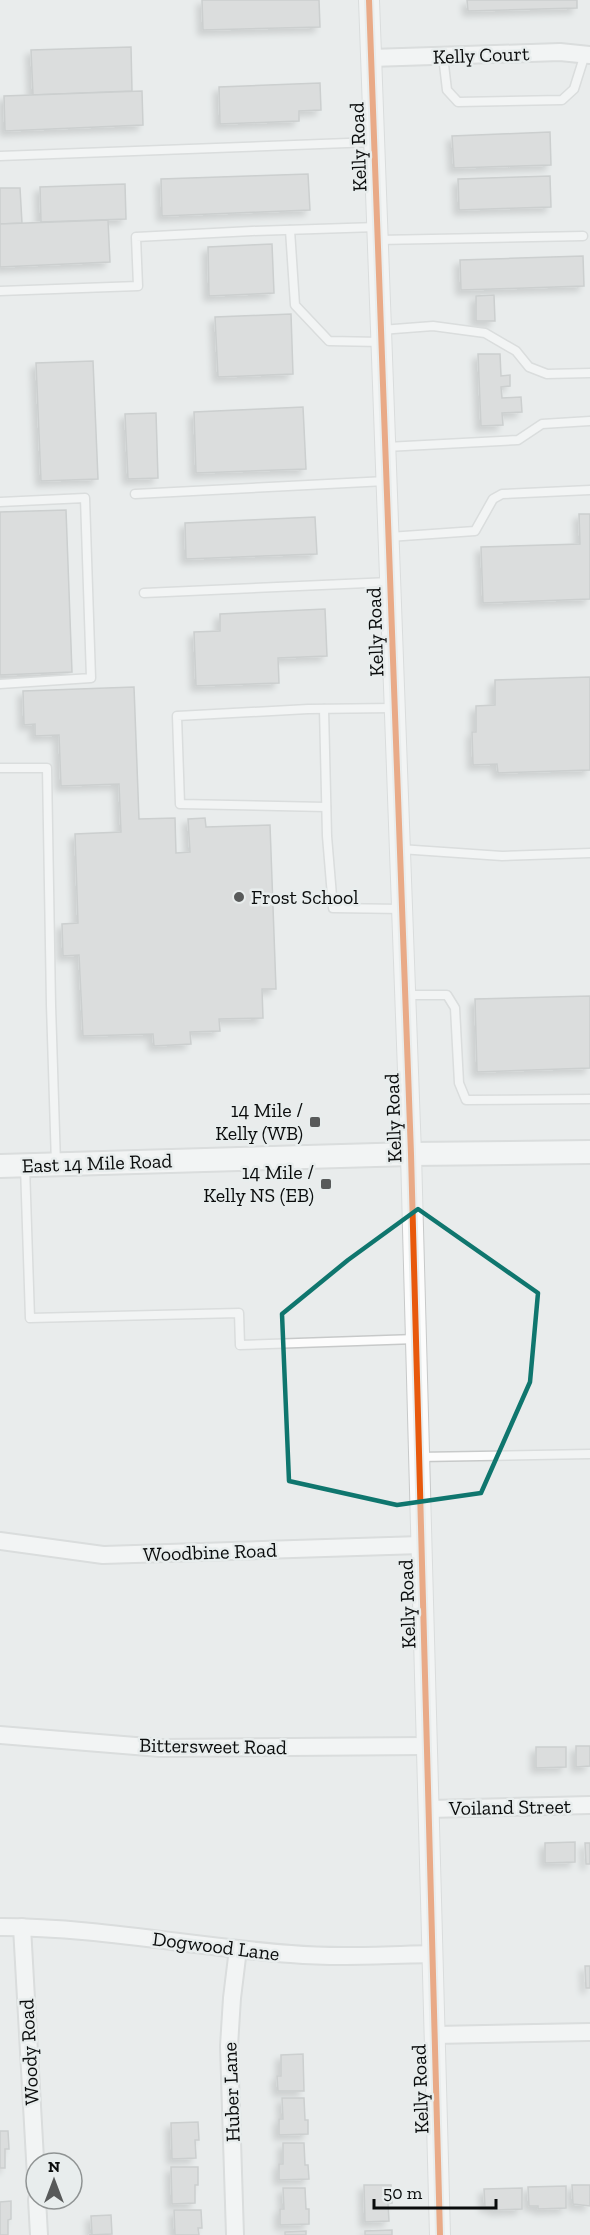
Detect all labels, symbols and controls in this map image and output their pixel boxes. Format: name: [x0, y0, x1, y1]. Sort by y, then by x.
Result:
street label: Kelly Court: [432, 41, 530, 69]
street label: Kelly Road: [344, 102, 372, 192]
street label: Kelly Road: [361, 587, 389, 677]
place label: Frost School: [251, 885, 358, 909]
marker: Frost School: [232, 890, 246, 904]
street label: Kelly Road: [379, 1073, 407, 1163]
place label: 14 Mile / Kelly (WB): [215, 1098, 303, 1145]
marker: 14 Mile / Kelly (WB): [308, 1115, 322, 1129]
street label: East 14 Mile Road: [21, 1148, 173, 1178]
place label: 14 Mile / Kelly NS (EB): [203, 1160, 314, 1207]
marker: 14 Mile / Kelly NS (EB): [319, 1177, 333, 1191]
street label: Woodbine Road: [143, 1538, 277, 1566]
street label: Kelly Road: [393, 1559, 421, 1649]
street label: Bittersweet Road: [139, 1733, 287, 1759]
street label: Voiland Street: [448, 1794, 572, 1820]
street label: Dogwood Lane: [151, 1926, 281, 1966]
street label: Woody Road: [14, 1998, 44, 2106]
street label: Huber Lane: [217, 2042, 245, 2142]
street label: Kelly Road: [406, 2044, 434, 2134]
north arrow: [24, 2151, 84, 2211]
text: N: [48, 2157, 60, 2176]
scale bar: [374, 2172, 496, 2210]
text: 50 m: [383, 2182, 423, 2204]

